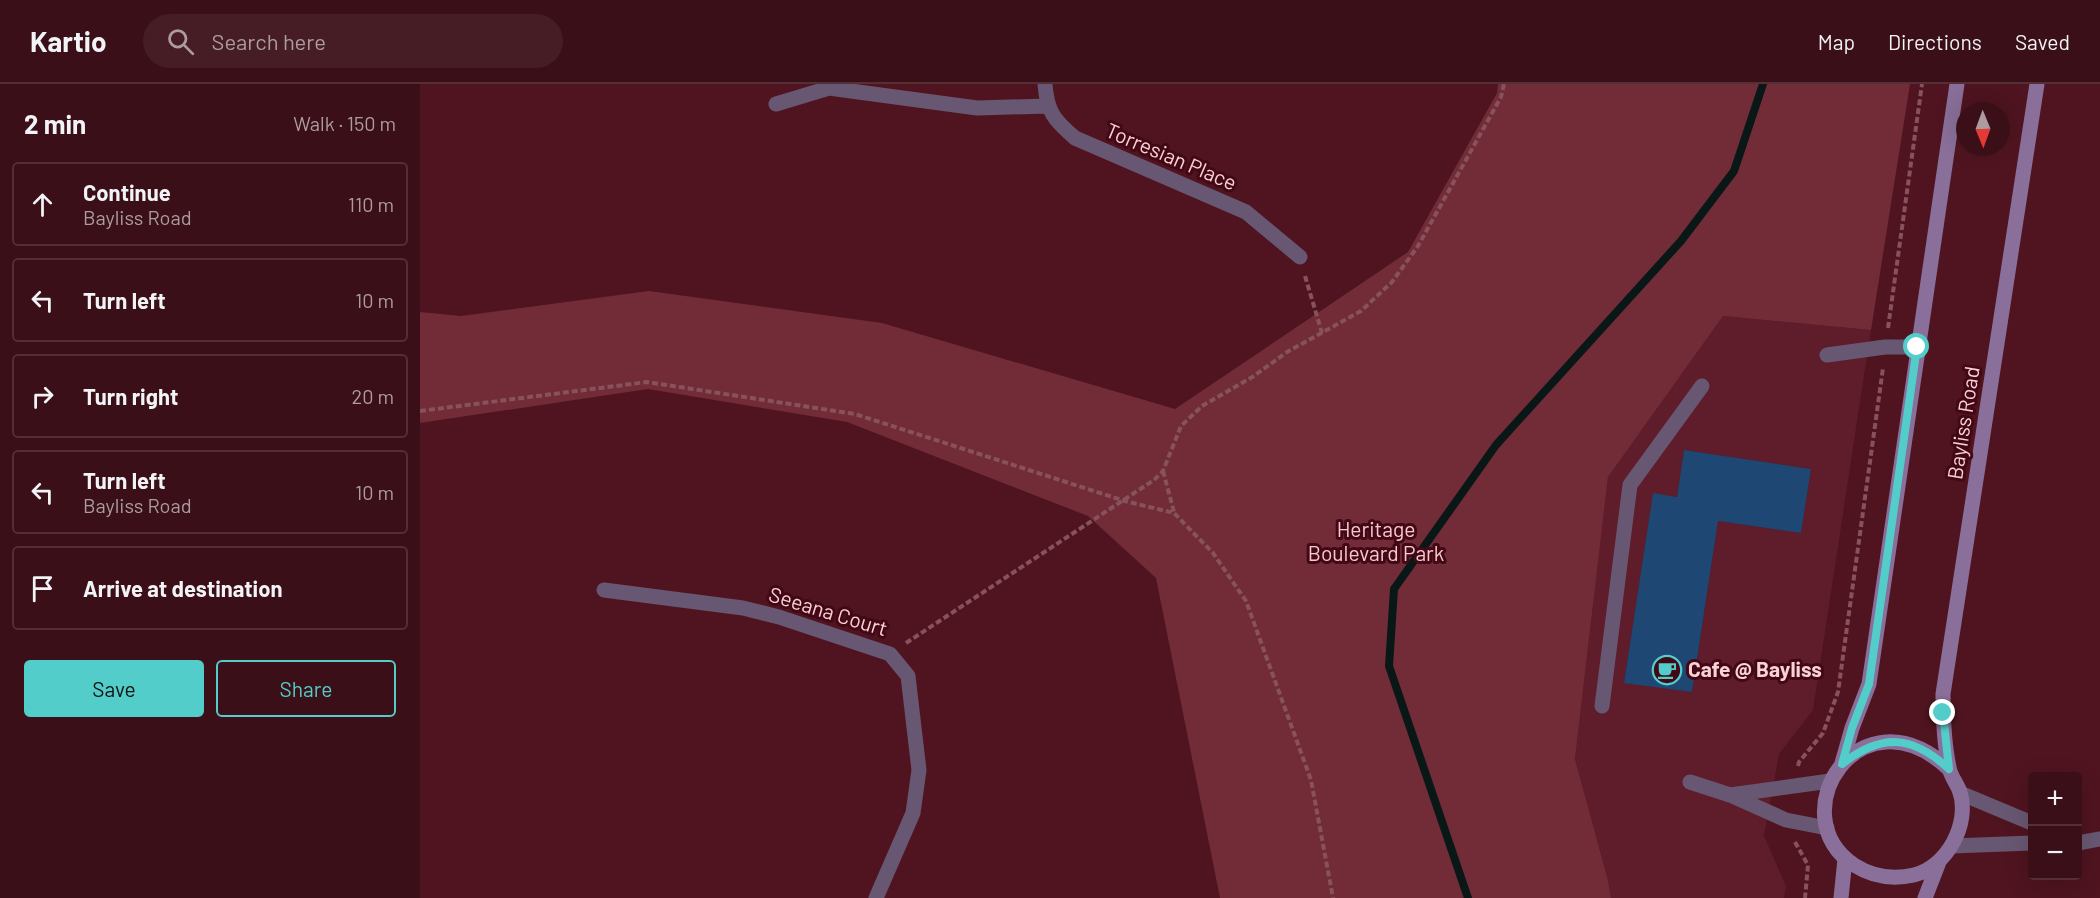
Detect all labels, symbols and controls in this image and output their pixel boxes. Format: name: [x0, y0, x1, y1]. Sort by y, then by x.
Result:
search box: [143, 14, 563, 68]
text: Kartio: [30, 24, 107, 58]
icon: search: [164, 25, 197, 58]
text: Search here: [212, 28, 326, 54]
text: Map: [1818, 29, 1855, 54]
text: Directions: [1888, 29, 1982, 54]
text: Saved: [2015, 29, 2070, 54]
north arrow: [1956, 102, 2010, 156]
text: 2 min: [24, 108, 86, 139]
text: Walk · 150 m: [293, 111, 396, 135]
street label: Torresian Place: [1102, 117, 1241, 194]
text: Continue: [83, 179, 171, 205]
icon: ahead: [26, 188, 59, 221]
text: 110 m: [348, 192, 394, 216]
text: Bayliss Road: [83, 205, 192, 229]
icon: left: [26, 284, 59, 317]
text: Turn left: [83, 287, 166, 313]
text: 10 m: [355, 288, 394, 312]
route start: [1903, 333, 1929, 359]
street label: Bayliss Road: [1941, 364, 1984, 481]
icon: right: [26, 380, 59, 413]
text: Turn right: [83, 383, 178, 409]
text: 20 m: [351, 384, 394, 408]
text: Turn left: [83, 467, 166, 493]
icon: left: [26, 476, 59, 509]
text: 10 m: [355, 480, 394, 504]
text: Bayliss Road: [83, 493, 192, 517]
park label: Heritage Boulevard Park: [1308, 516, 1444, 565]
icon: arrive: [26, 572, 59, 605]
text: Arrive at destination: [83, 575, 282, 601]
street label: Seeana Court: [766, 581, 891, 640]
cafe icon: Cafe @ Bayliss: [1651, 654, 1683, 686]
place label: Cafe @ Bayliss: [1688, 656, 1822, 681]
button: Save: [24, 660, 204, 717]
button: Share: [216, 660, 396, 717]
route end: [1929, 699, 1955, 725]
map controls: [2028, 772, 2082, 880]
button: +: [2028, 772, 2082, 826]
button: −: [2028, 826, 2082, 880]

